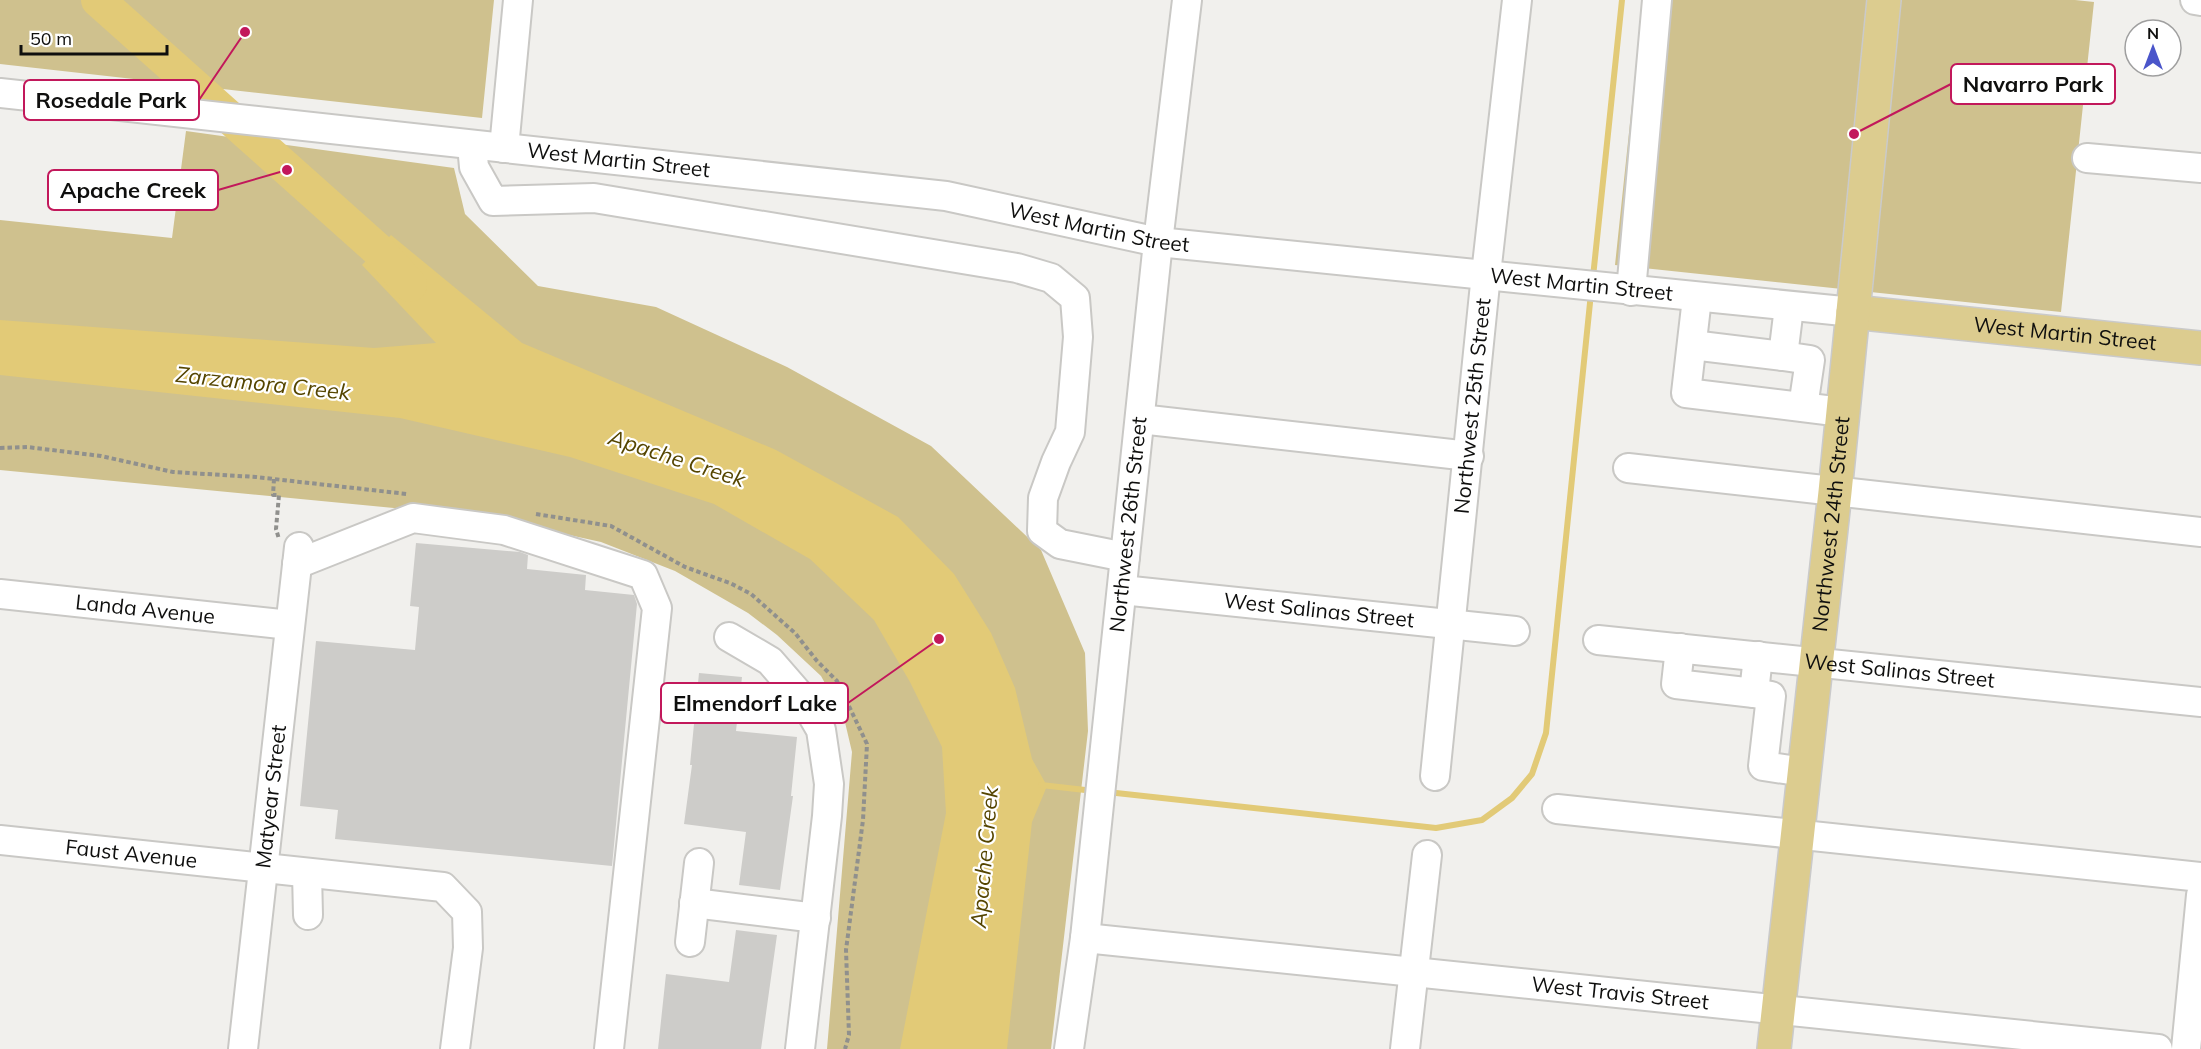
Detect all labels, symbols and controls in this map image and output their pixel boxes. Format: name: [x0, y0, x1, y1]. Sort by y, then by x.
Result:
scale bar: [21, 18, 166, 56]
north arrow: [2123, 18, 2183, 78]
text: N: [2147, 23, 2159, 43]
text: 50 m: [30, 27, 72, 50]
callout: Navarro Park: [1951, 64, 2115, 104]
text: Navarro Park: [1963, 70, 2104, 98]
callout: Rosedale Park: [24, 80, 199, 120]
text: Rosedale Park: [36, 86, 187, 114]
street label: West Martin Street: [526, 136, 711, 182]
callout: Apache Creek: [48, 170, 218, 210]
text: Apache Creek: [60, 176, 207, 204]
street label: West Martin Street: [1006, 196, 1191, 257]
street label: West Martin Street: [1489, 261, 1674, 306]
street label: Northwest 25th Street: [1448, 297, 1495, 515]
street label: West Martin Street: [1972, 311, 2158, 355]
water label: Zarzamora Creek: [174, 360, 352, 406]
street label: Northwest 26th Street: [1103, 415, 1152, 633]
street label: Northwest 24th Street: [1806, 415, 1854, 633]
water label: Apache Creek: [604, 422, 750, 493]
street label: West Salinas Street: [1223, 587, 1416, 632]
street label: Landa Avenue: [74, 588, 216, 629]
street label: West Salinas Street: [1803, 647, 1996, 693]
callout: Elmendorf Lake: [661, 683, 848, 723]
text: Elmendorf Lake: [673, 689, 837, 717]
street label: Matyear Street: [249, 723, 291, 870]
water label: Apache Creek: [964, 784, 1004, 930]
street label: Faust Avenue: [64, 833, 199, 873]
street label: West Travis Street: [1530, 970, 1710, 1014]

